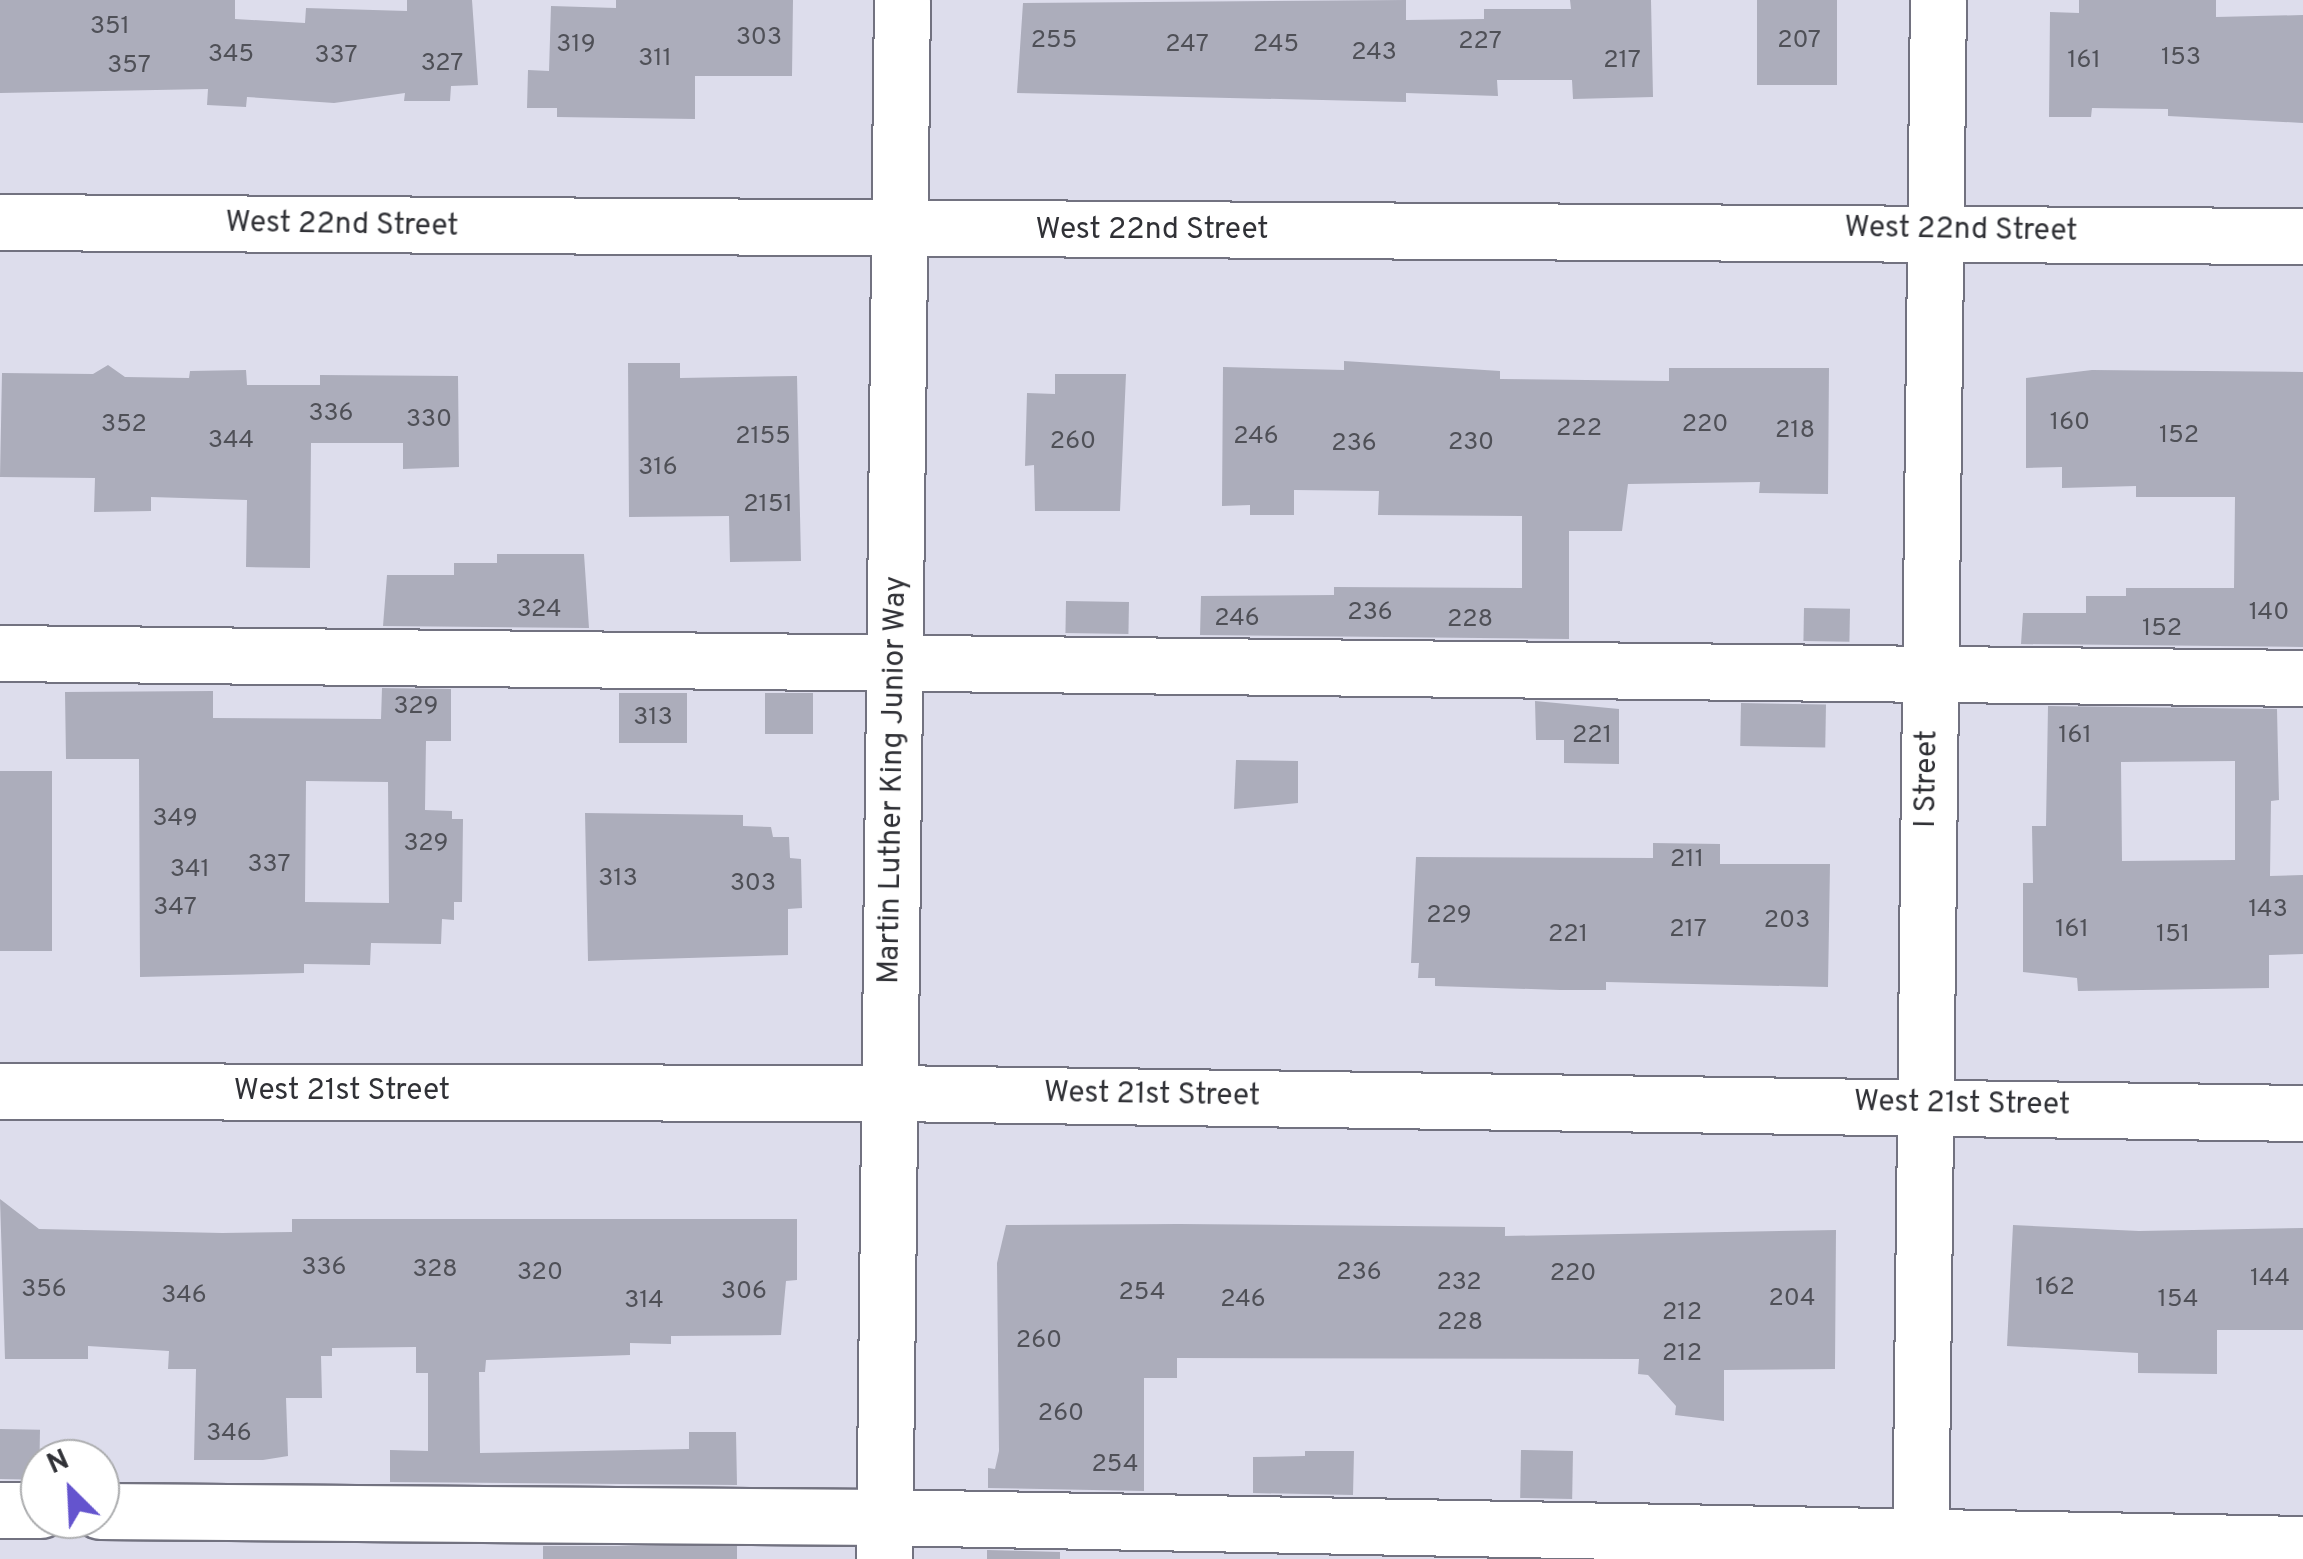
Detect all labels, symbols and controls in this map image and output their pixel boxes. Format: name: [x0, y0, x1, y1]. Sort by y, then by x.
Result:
house number: 351: [90, 12, 130, 42]
house number: 303: [736, 23, 782, 53]
house number: 255: [1031, 26, 1077, 56]
house number: 207: [1777, 26, 1821, 56]
house number: 227: [1458, 27, 1502, 57]
house number: 319: [556, 30, 596, 60]
house number: 247: [1165, 30, 1209, 60]
house number: 245: [1253, 30, 1299, 60]
house number: 243: [1351, 38, 1397, 68]
house number: 345: [208, 40, 254, 70]
house number: 337: [315, 41, 357, 71]
house number: 153: [2161, 43, 2201, 73]
house number: 311: [638, 44, 672, 74]
house number: 217: [1603, 46, 1641, 76]
house number: 161: [2067, 46, 2101, 76]
house number: 327: [421, 49, 463, 79]
house number: 357: [107, 51, 151, 81]
street label: West 22nd Street: [225, 206, 459, 246]
street label: West 22nd Street: [1844, 211, 2078, 251]
street label: West 22nd Street: [1035, 213, 1269, 249]
house number: 336: [308, 399, 354, 429]
house number: 330: [406, 405, 452, 435]
house number: 160: [2050, 408, 2090, 438]
house number: 352: [101, 410, 147, 440]
house number: 220: [1682, 410, 1728, 440]
house number: 222: [1556, 414, 1602, 444]
house number: 218: [1775, 416, 1815, 446]
house number: 152: [2159, 421, 2199, 451]
house number: 2155: [735, 422, 791, 452]
house number: 246: [1233, 422, 1279, 452]
house number: 344: [208, 426, 254, 456]
house number: 260: [1050, 427, 1096, 457]
house number: 230: [1448, 428, 1494, 458]
house number: 236: [1331, 429, 1377, 459]
house number: 316: [638, 453, 678, 483]
house number: 2151: [743, 490, 793, 520]
street label: Martin Luther King Junior Way: [872, 575, 916, 985]
house number: 324: [516, 595, 562, 625]
house number: 236: [1347, 598, 1393, 628]
house number: 140: [2249, 598, 2289, 628]
house number: 246: [1214, 604, 1260, 634]
house number: 228: [1447, 605, 1493, 635]
house number: 152: [2142, 614, 2182, 644]
house number: 329: [394, 692, 438, 722]
house number: 313: [633, 703, 673, 733]
house number: 221: [1572, 721, 1612, 751]
house number: 161: [2058, 721, 2092, 751]
street label: I Street: [1909, 730, 1947, 828]
house number: 349: [152, 804, 198, 834]
house number: 329: [404, 829, 448, 859]
house number: 211: [1670, 845, 1704, 875]
house number: 337: [248, 850, 290, 880]
house number: 341: [170, 855, 210, 885]
house number: 313: [598, 864, 638, 894]
house number: 303: [730, 869, 776, 899]
house number: 347: [153, 893, 197, 923]
house number: 143: [2248, 895, 2288, 925]
house number: 229: [1426, 901, 1472, 931]
house number: 203: [1764, 906, 1810, 936]
house number: 217: [1669, 915, 1707, 945]
house number: 161: [2055, 915, 2089, 945]
house number: 221: [1548, 920, 1588, 950]
house number: 151: [2156, 920, 2190, 950]
street label: West 21st Street: [234, 1074, 450, 1110]
street label: West 21st Street: [1044, 1076, 1260, 1116]
street label: West 21st Street: [1854, 1085, 2070, 1125]
house number: 336: [301, 1253, 347, 1283]
house number: 328: [412, 1255, 458, 1285]
house number: 320: [517, 1258, 563, 1288]
house number: 236: [1336, 1258, 1382, 1288]
house number: 220: [1550, 1259, 1596, 1289]
house number: 144: [2250, 1264, 2290, 1294]
house number: 232: [1436, 1268, 1482, 1298]
house number: 162: [2035, 1273, 2075, 1303]
house number: 356: [21, 1275, 67, 1305]
house number: 306: [721, 1277, 767, 1307]
house number: 254: [1119, 1278, 1165, 1308]
house number: 346: [161, 1281, 207, 1311]
house number: 204: [1769, 1284, 1815, 1314]
house number: 246: [1220, 1285, 1266, 1315]
house number: 154: [2158, 1285, 2198, 1315]
house number: 314: [624, 1286, 664, 1316]
house number: 212: [1662, 1298, 1702, 1328]
house number: 228: [1437, 1308, 1483, 1338]
house number: 260: [1016, 1326, 1062, 1356]
house number: 212: [1662, 1339, 1702, 1369]
house number: 260: [1038, 1399, 1084, 1429]
house number: 346: [206, 1419, 252, 1449]
north arrow: [20, 1439, 120, 1539]
text: N: [42, 1443, 75, 1484]
house number: 254: [1092, 1450, 1138, 1480]

